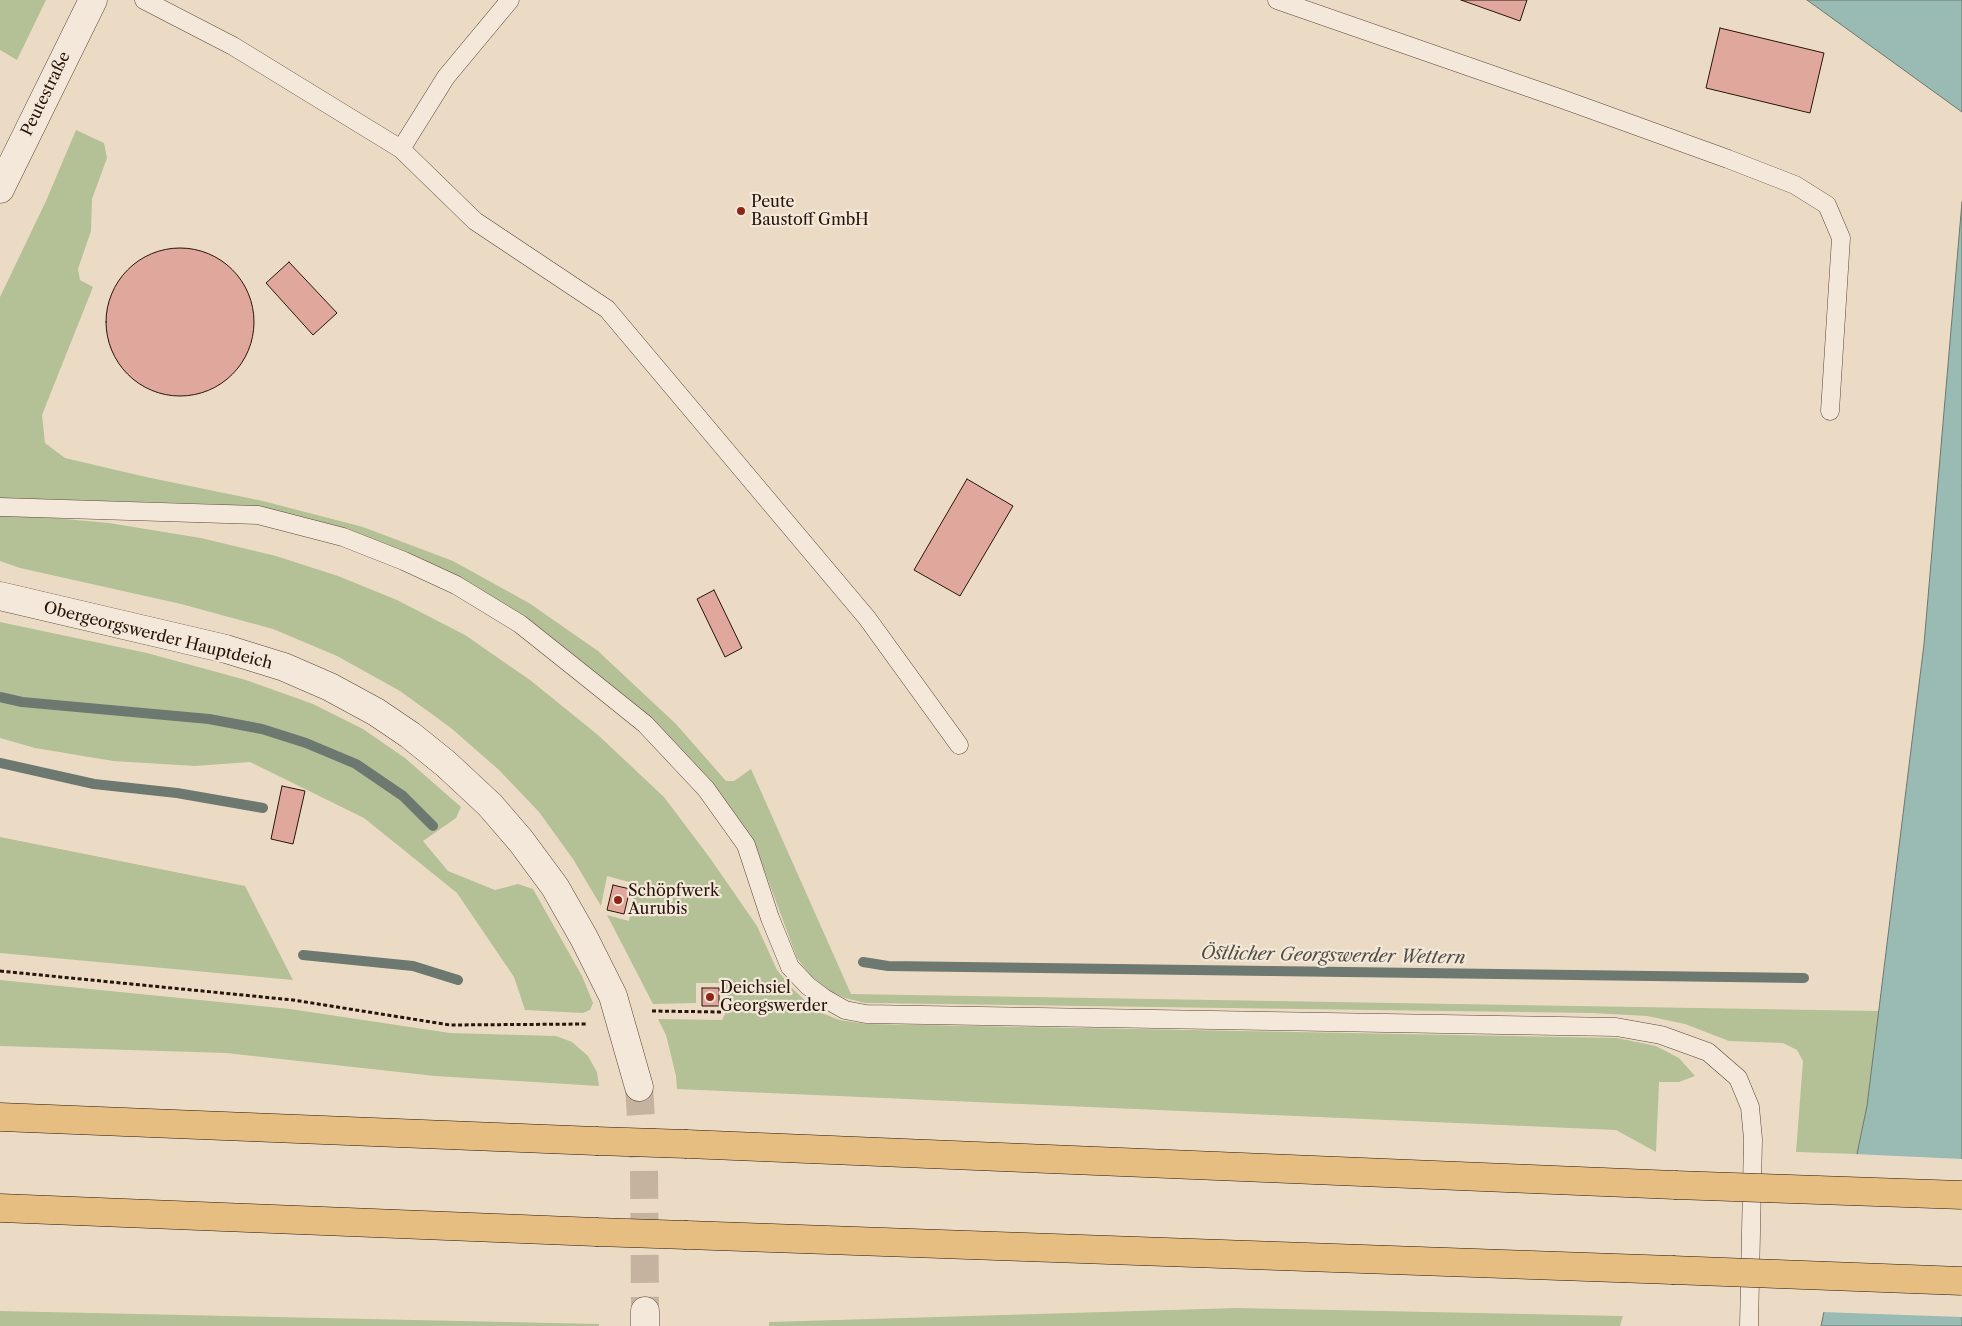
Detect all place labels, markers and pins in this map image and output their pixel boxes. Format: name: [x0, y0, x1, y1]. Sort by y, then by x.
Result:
place label: Peute Baustoff GmbH: [751, 192, 869, 230]
marker: Peute Baustoff GmbH: [735, 205, 747, 217]
place label: Schöpfwerk Aurubis: [628, 881, 719, 919]
marker: Schöpfwerk Aurubis: [612, 894, 624, 906]
place label: Deichsiel Georgswerder: [720, 978, 827, 1016]
marker: Deichsiel Georgswerder: [704, 991, 716, 1003]

